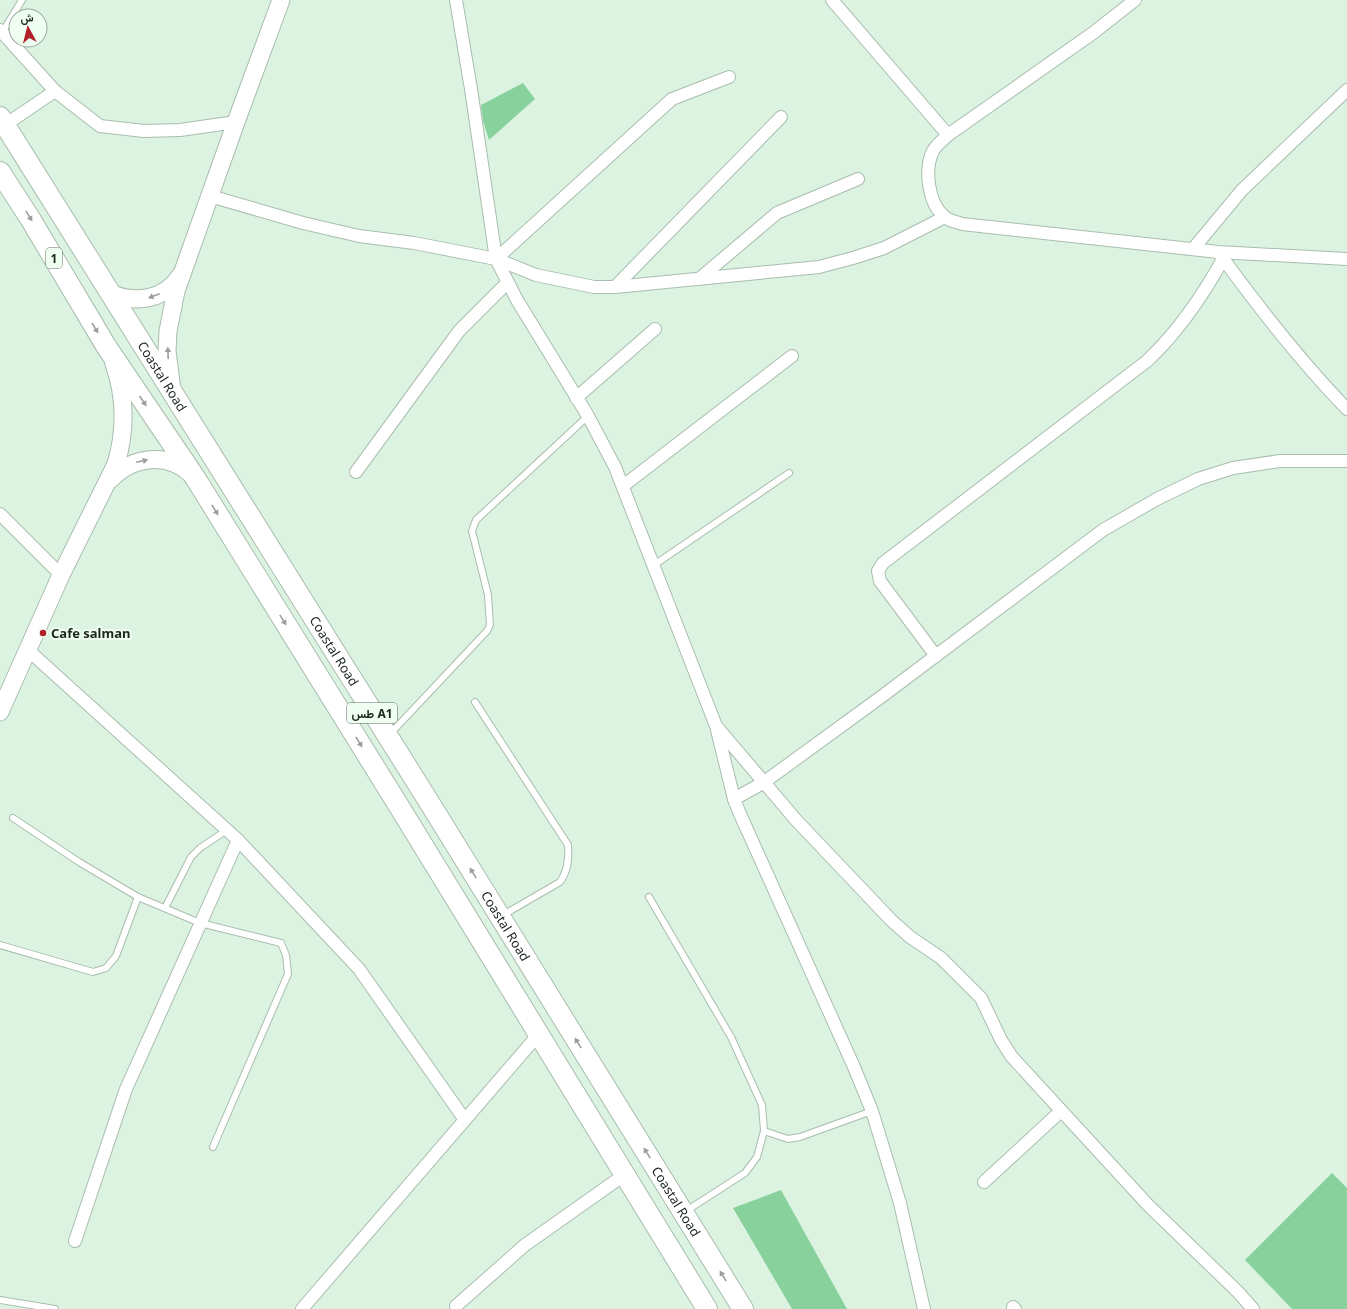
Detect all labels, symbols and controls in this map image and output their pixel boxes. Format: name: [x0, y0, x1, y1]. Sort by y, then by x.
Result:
north arrow: [8, 8, 48, 48]
text: ش: [19, 9, 34, 26]
one-way arrow: [25, 210, 32, 222]
road number: 1: [46, 248, 62, 268]
one-way arrow: [148, 293, 160, 299]
one-way arrow: [91, 323, 99, 333]
street label: Coastal Road: [134, 338, 191, 415]
one-way arrow: [165, 346, 171, 359]
one-way arrow: [139, 396, 147, 406]
one-way arrow: [136, 457, 148, 463]
one-way arrow: [211, 504, 218, 516]
street label: Coastal Road: [306, 612, 363, 689]
one-way arrow: [280, 614, 287, 626]
place label: Cafe salman: [51, 624, 130, 642]
marker: Cafe salman: [38, 628, 48, 638]
road number: طس A1: [347, 703, 397, 723]
one-way arrow: [356, 736, 363, 748]
one-way arrow: [469, 868, 477, 878]
street label: Coastal Road: [477, 887, 534, 965]
one-way arrow: [574, 1038, 582, 1048]
one-way arrow: [643, 1148, 651, 1158]
street label: Coastal Road: [648, 1163, 705, 1240]
one-way arrow: [719, 1271, 727, 1281]

